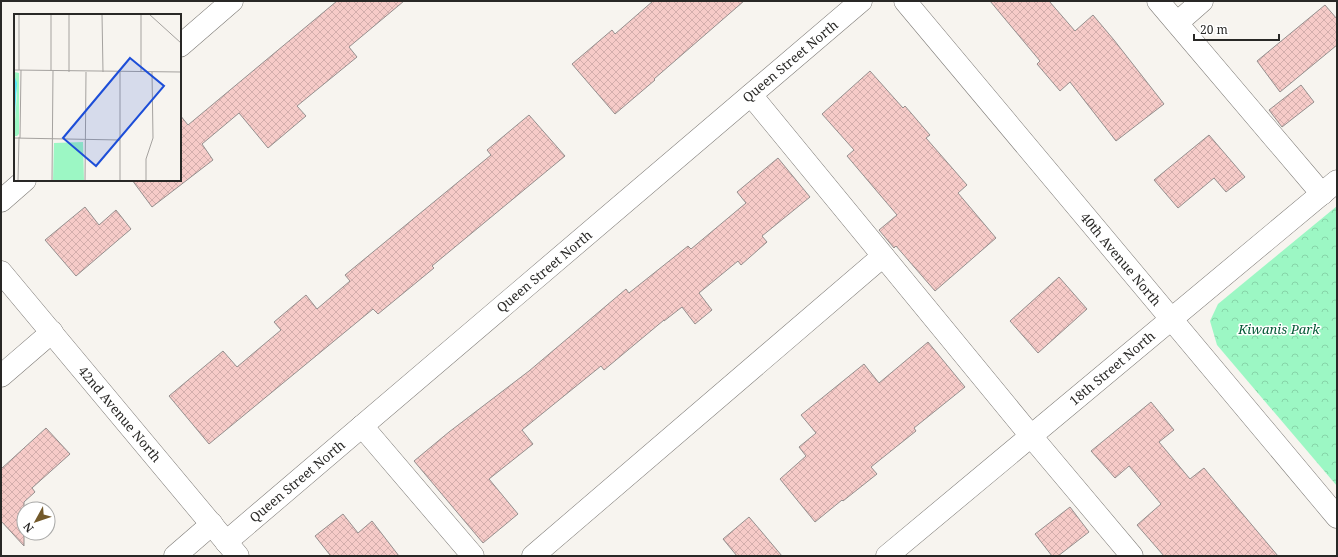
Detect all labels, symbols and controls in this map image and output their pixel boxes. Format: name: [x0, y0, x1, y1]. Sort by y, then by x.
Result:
inset map: [14, 14, 181, 181]
street label: Queen Street North: [738, 16, 842, 106]
scale bar: [1194, 16, 1279, 42]
text: 20 m: [1200, 21, 1228, 38]
street label: 40th Avenue North: [1077, 208, 1165, 310]
street label: Queen Street North: [492, 226, 596, 316]
park label: Kiwanis Park: [1237, 320, 1320, 338]
street label: 18th Street North: [1065, 327, 1159, 409]
street label: 42nd Avenue North: [74, 362, 166, 466]
street label: Queen Street North: [245, 436, 349, 526]
north arrow: [16, 501, 56, 541]
text: N: [19, 519, 36, 536]

